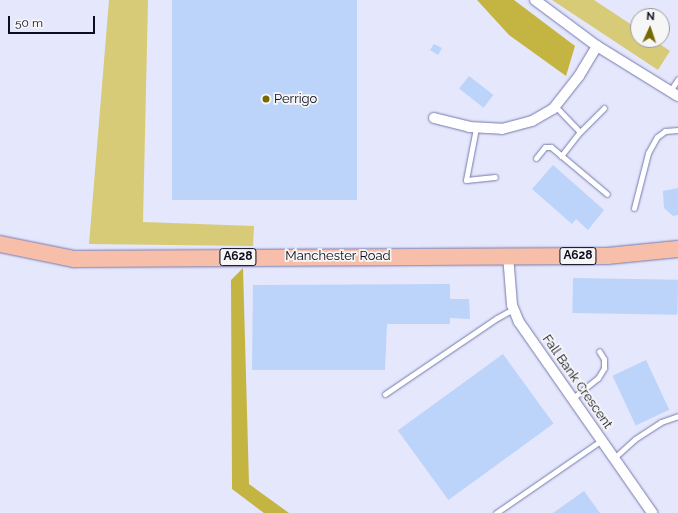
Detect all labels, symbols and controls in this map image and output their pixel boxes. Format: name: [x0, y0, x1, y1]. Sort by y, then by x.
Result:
scale bar: [10, 8, 97, 34]
north arrow: [630, 8, 670, 48]
text: N: [646, 10, 655, 23]
text: 50 m: [15, 16, 43, 30]
place label: Perrigo: [274, 91, 317, 107]
marker: Perrigo: [261, 94, 271, 104]
road number: A628: [559, 246, 597, 266]
road number: A628: [219, 247, 257, 267]
street label: Manchester Road: [285, 248, 391, 264]
street label: Fall Bank Crescent: [539, 332, 615, 432]

